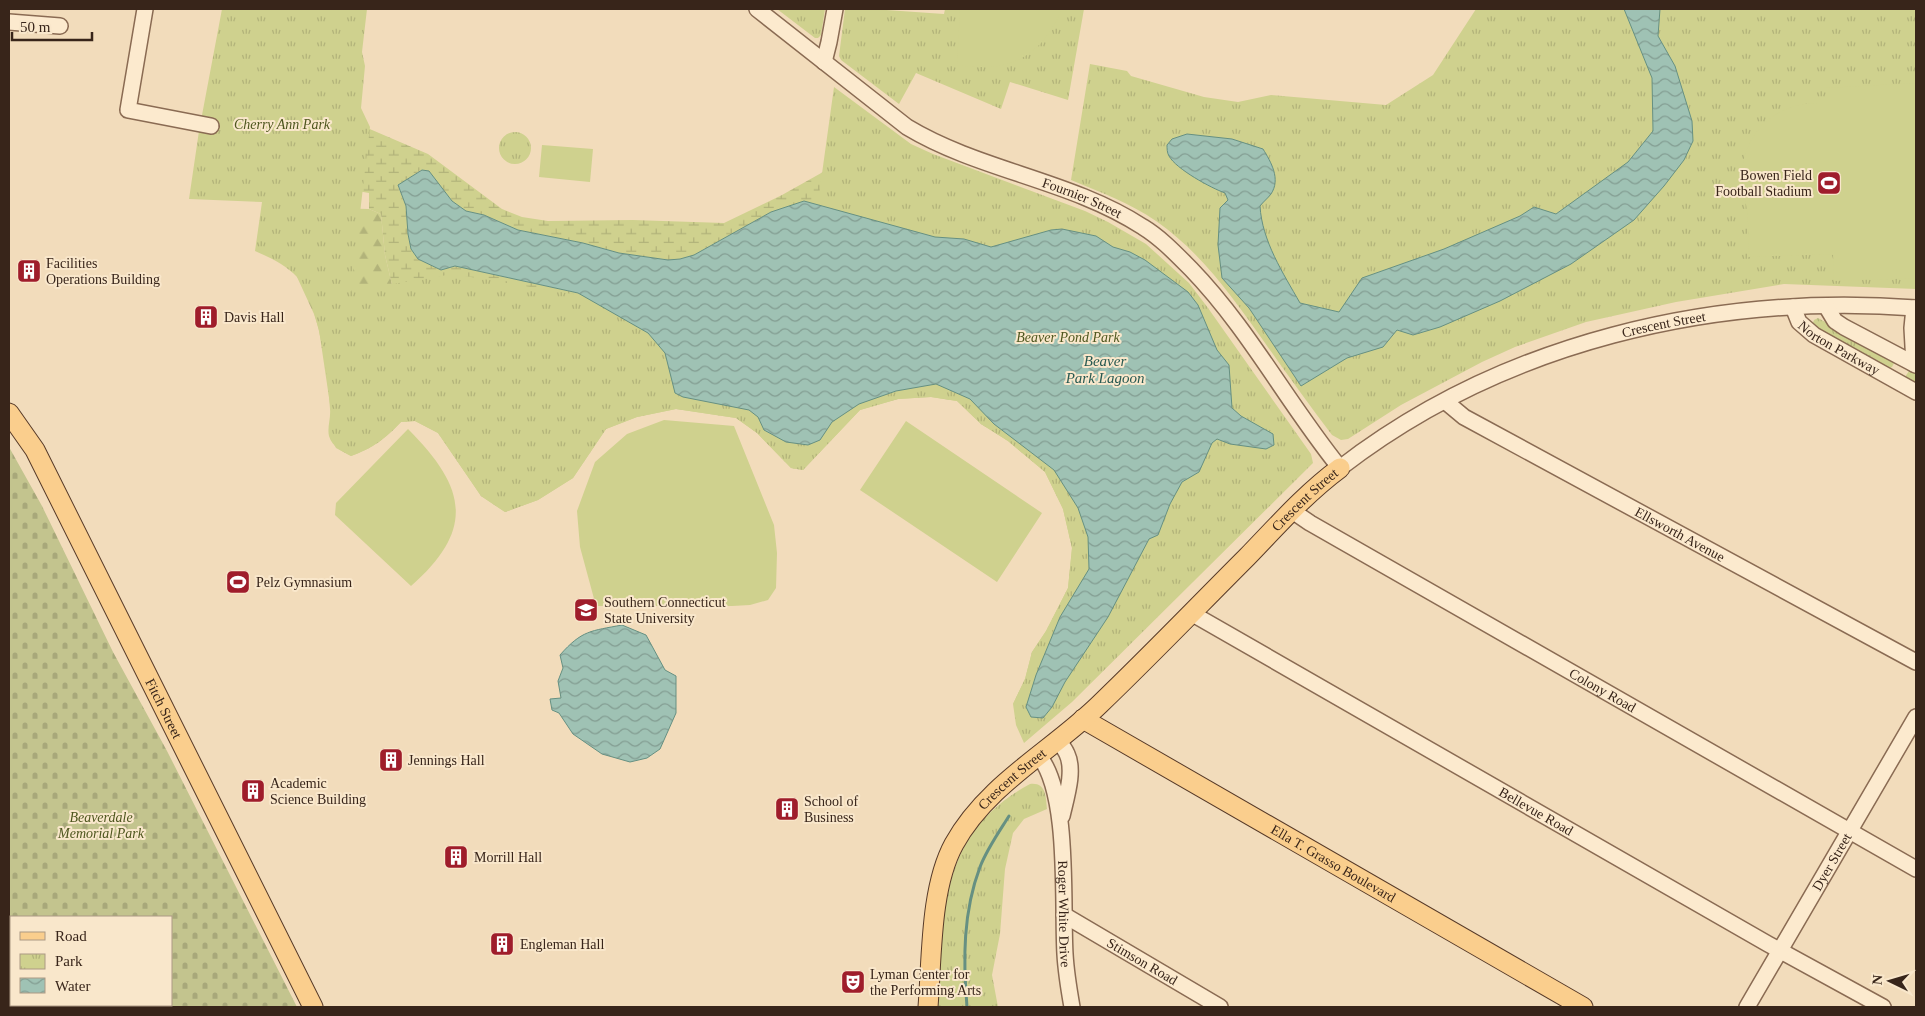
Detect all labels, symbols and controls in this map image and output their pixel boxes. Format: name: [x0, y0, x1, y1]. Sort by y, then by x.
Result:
scale bar: [12, 10, 92, 42]
text: 50 m: [20, 19, 51, 35]
park label: Cherry Ann Park: [234, 117, 331, 132]
place label: Bowen Field Football Stadium: [1715, 168, 1812, 199]
sports icon: Bowen Field Football Stadium: [1816, 170, 1842, 196]
street label: Fournier Street: [1040, 175, 1124, 221]
place label: Facilities Operations Building: [46, 256, 160, 287]
building icon: Facilities Operations Building: [16, 258, 42, 284]
building icon: Davis Hall: [193, 304, 219, 330]
street label: Crescent Street: [1620, 309, 1707, 341]
place label: Davis Hall: [224, 310, 284, 325]
street label: Norton Parkway: [1795, 318, 1882, 378]
park label: Beaver Pond Park: [1016, 330, 1120, 345]
water label: Beaver Park Lagoon: [1065, 353, 1144, 386]
street label: Crescent Street: [1269, 465, 1341, 534]
street label: Ellsworth Avenue: [1632, 504, 1727, 565]
sports icon: Pelz Gymnasium: [225, 569, 251, 595]
place label: Pelz Gymnasium: [256, 575, 352, 590]
place label: Southern Connecticut State University: [604, 595, 726, 626]
school or university icon: Southern Connecticut State University: [573, 597, 599, 623]
street label: Colony Road: [1566, 666, 1638, 715]
street label: Fitch Street: [142, 676, 185, 741]
street label: Crescent Street: [975, 745, 1049, 813]
building icon: Jennings Hall: [378, 747, 404, 773]
place label: Jennings Hall: [408, 753, 485, 768]
place label: Academic Science Building: [270, 776, 366, 807]
building icon: Academic Science Building: [240, 778, 266, 804]
street label: Bellevue Road: [1496, 784, 1576, 839]
place label: School of Business: [804, 794, 858, 825]
building icon: School of Business: [774, 796, 800, 822]
park label: Beaverdale Memorial Park: [57, 810, 145, 841]
street label: Ella T. Grasso Boulevard: [1268, 822, 1398, 905]
street label: Dyer Street: [1809, 830, 1855, 894]
building icon: Morrill Hall: [443, 844, 469, 870]
place label: Morrill Hall: [474, 850, 542, 865]
street label: Roger White Drive: [1055, 860, 1073, 968]
legend: [10, 916, 172, 1006]
text: Road: [55, 928, 87, 944]
building icon: Engleman Hall: [489, 931, 515, 957]
street label: Stimson Road: [1104, 935, 1180, 988]
place label: Engleman Hall: [520, 937, 604, 952]
text: Park: [55, 953, 83, 969]
north arrow: [1865, 956, 1915, 1006]
place label: Lyman Center for the Performing Arts: [870, 967, 981, 998]
theatre icon: Lyman Center for the Performing Arts: [840, 969, 866, 995]
text: N: [1870, 974, 1885, 986]
text: Water: [55, 978, 90, 994]

